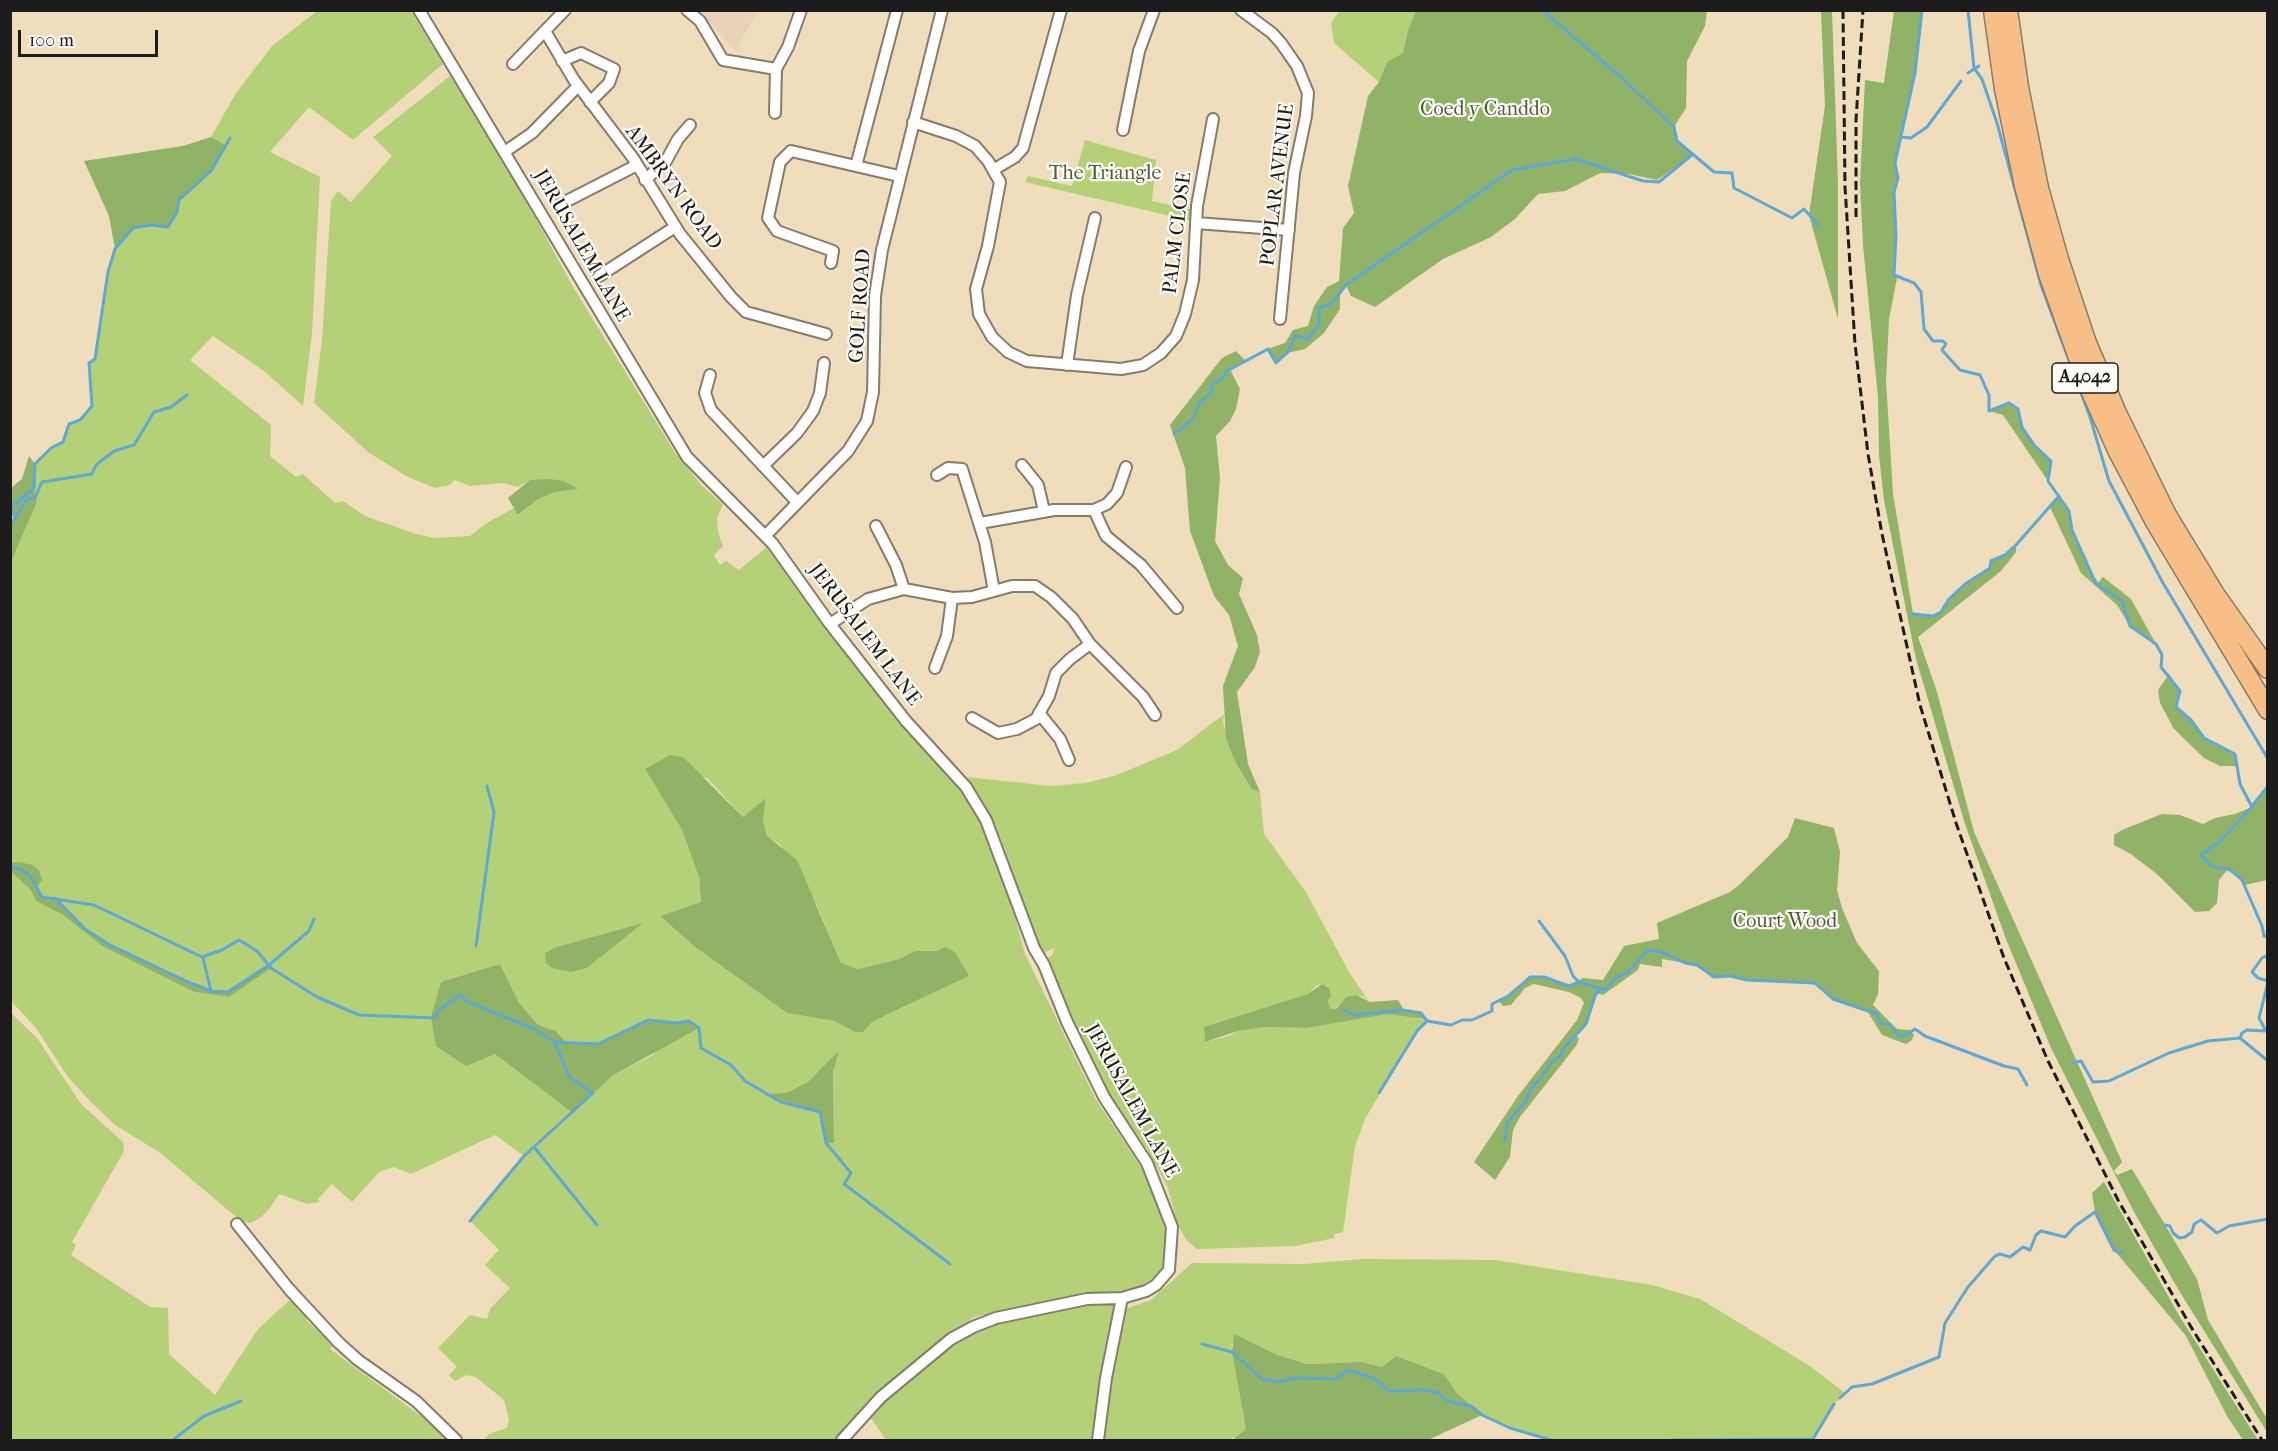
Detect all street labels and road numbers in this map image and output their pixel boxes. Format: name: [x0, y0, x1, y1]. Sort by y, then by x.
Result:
street label: POPLAR AVENUE: [1256, 102, 1300, 268]
street label: AMBRYN ROAD: [620, 121, 726, 255]
street label: JERUSALEM LANE: [528, 166, 634, 326]
street label: PALM CLOSE: [1159, 171, 1197, 295]
street label: GOLF ROAD: [845, 248, 877, 364]
road number: A4042: [2052, 363, 2118, 393]
street label: JERUSALEM LANE: [803, 559, 925, 711]
street label: JERUSALEM LANE: [1079, 1020, 1183, 1182]

